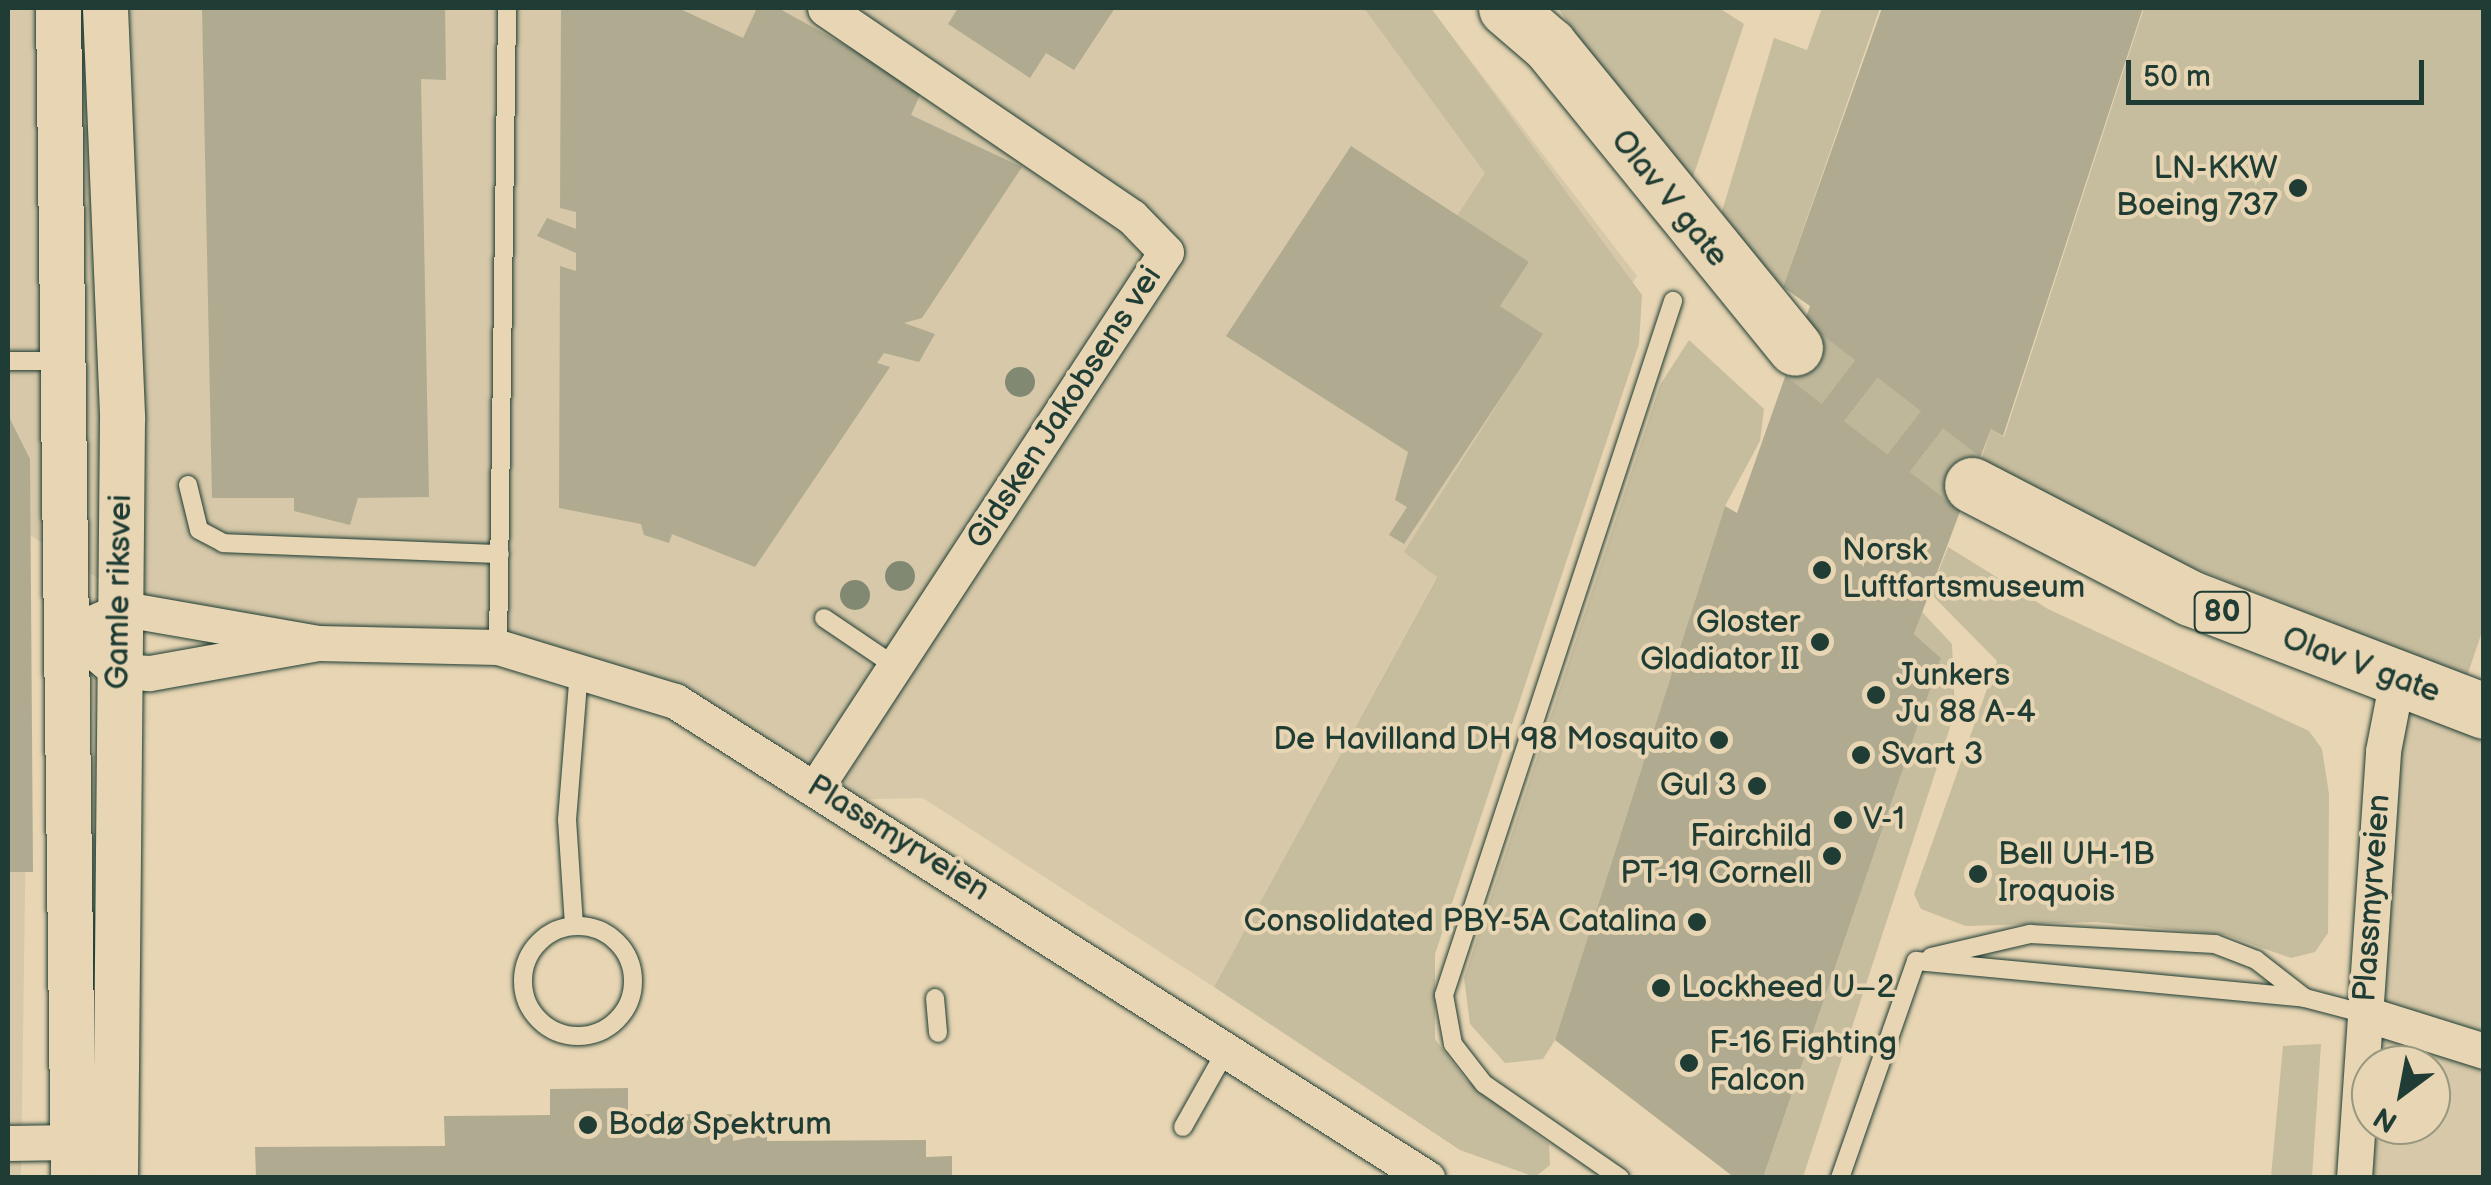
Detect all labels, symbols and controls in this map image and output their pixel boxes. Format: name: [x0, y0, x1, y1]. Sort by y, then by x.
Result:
scale bar: [2131, 40, 2428, 102]
text: 50 m: [2143, 59, 2211, 95]
street label: Olav V gate: [1602, 122, 1736, 276]
place label: LN-KKW Boeing 737: [2115, 151, 2278, 226]
marker: LN-KKW Boeing 737: [2287, 177, 2309, 199]
street label: Gidsken Jakobsens vei: [959, 259, 1171, 557]
street label: Gamle riksvei: [99, 494, 141, 690]
place label: Norsk Luftfartsmuseum: [1842, 533, 2085, 608]
marker: Norsk Luftfartsmuseum: [1811, 559, 1833, 581]
road number: 80: [2192, 587, 2252, 637]
place label: Gloster Gladiator II: [1640, 605, 1800, 680]
street label: Olav V gate: [2276, 620, 2446, 712]
marker: Gloster Gladiator II: [1809, 631, 1831, 653]
place label: Junkers Ju 88 A-4: [1896, 658, 2036, 733]
marker: Junkers Ju 88 A-4: [1865, 684, 1887, 706]
place label: De Havilland DH 98 Mosquito: [1273, 721, 1699, 759]
marker: De Havilland DH 98 Mosquito: [1708, 729, 1730, 751]
place label: Svart 3: [1881, 736, 1984, 774]
marker: Svart 3: [1850, 744, 1872, 766]
place label: Gul 3: [1660, 767, 1737, 805]
street label: Plassmyrveien: [800, 768, 996, 910]
marker: Gul 3: [1746, 775, 1768, 797]
street label: Plassmyrveien: [2347, 793, 2399, 1003]
place label: V-1: [1863, 801, 1905, 839]
marker: V-1: [1832, 809, 1854, 831]
place label: Fairchild PT-19 Cornell: [1620, 819, 1812, 894]
place label: Bell UH-1B Iroquois: [1998, 837, 2155, 912]
marker: Fairchild PT-19 Cornell: [1821, 845, 1843, 867]
marker: Bell UH-1B Iroquois: [1967, 863, 1989, 885]
place label: Consolidated PBY-5A Catalina: [1244, 903, 1677, 941]
marker: Consolidated PBY-5A Catalina: [1686, 911, 1708, 933]
place label: Lockheed U–2: [1681, 969, 1895, 1007]
marker: Lockheed U–2: [1650, 977, 1672, 999]
place label: F-16 Fighting Falcon: [1709, 1026, 1897, 1101]
north arrow: [2351, 1045, 2451, 1145]
marker: F-16 Fighting Falcon: [1678, 1052, 1700, 1074]
text: N: [2368, 1100, 2404, 1139]
place label: Bodø Spektrum: [608, 1106, 832, 1144]
marker: Bodø Spektrum: [577, 1114, 599, 1136]

